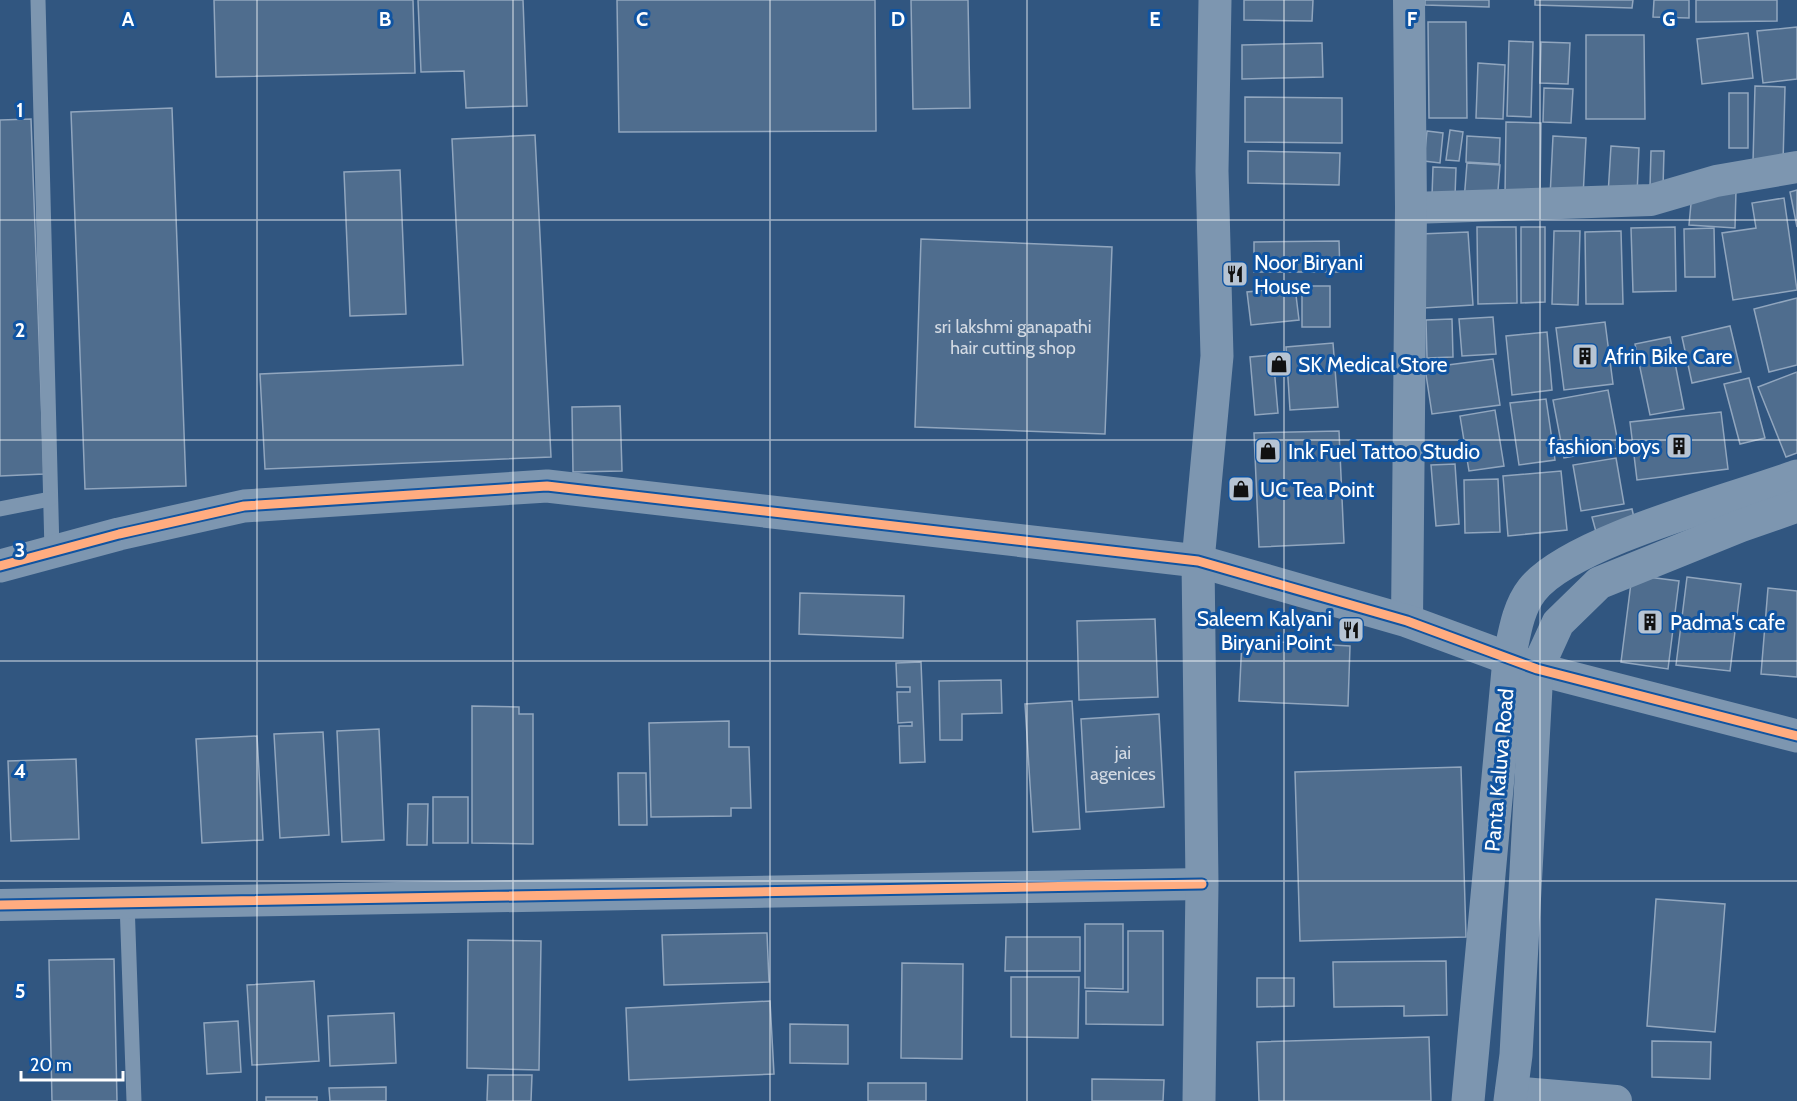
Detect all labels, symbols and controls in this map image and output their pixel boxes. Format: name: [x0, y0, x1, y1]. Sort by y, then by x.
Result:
text: A: [122, 7, 135, 31]
text: B: [379, 7, 391, 31]
text: C: [636, 7, 648, 31]
text: D: [891, 7, 905, 31]
text: E: [1149, 7, 1161, 31]
text: F: [1407, 7, 1418, 31]
text: G: [1662, 7, 1676, 31]
text: 1: [16, 98, 24, 122]
place label: Noor Biryani House: [1254, 250, 1363, 299]
restaurant icon: Noor Biryani House: [1220, 259, 1250, 289]
house number: sri lakshmi ganapathi hair cutting shop: [934, 316, 1092, 359]
text: 2: [15, 318, 25, 342]
building icon: Afrin Bike Care: [1570, 341, 1600, 371]
place label: Afrin Bike Care: [1604, 344, 1733, 369]
shop icon: SK Medical Store: [1264, 349, 1294, 379]
place label: SK Medical Store: [1298, 352, 1448, 377]
building icon: fashion boys: [1664, 431, 1694, 461]
place label: fashion boys: [1548, 434, 1660, 459]
shop icon: Ink Fuel Tattoo Studio: [1253, 436, 1283, 466]
place label: Ink Fuel Tattoo Studio: [1288, 439, 1480, 464]
shop icon: UC Tea Point: [1226, 474, 1256, 504]
place label: UC Tea Point: [1260, 477, 1374, 502]
text: 3: [15, 538, 25, 562]
place label: Saleem Kalyani Biryani Point: [1197, 606, 1332, 655]
building icon: Padma's cafe: [1635, 607, 1665, 637]
place label: Padma's cafe: [1670, 610, 1786, 635]
restaurant icon: Saleem Kalyani Biryani Point: [1336, 615, 1366, 645]
street label: Panta Kaluva Road: [1479, 687, 1519, 853]
house number: jai agenices: [1090, 742, 1156, 785]
text: 4: [14, 759, 26, 783]
text: 5: [15, 979, 25, 1003]
scale bar: [21, 1044, 123, 1082]
text: 20 m: [30, 1054, 72, 1076]

